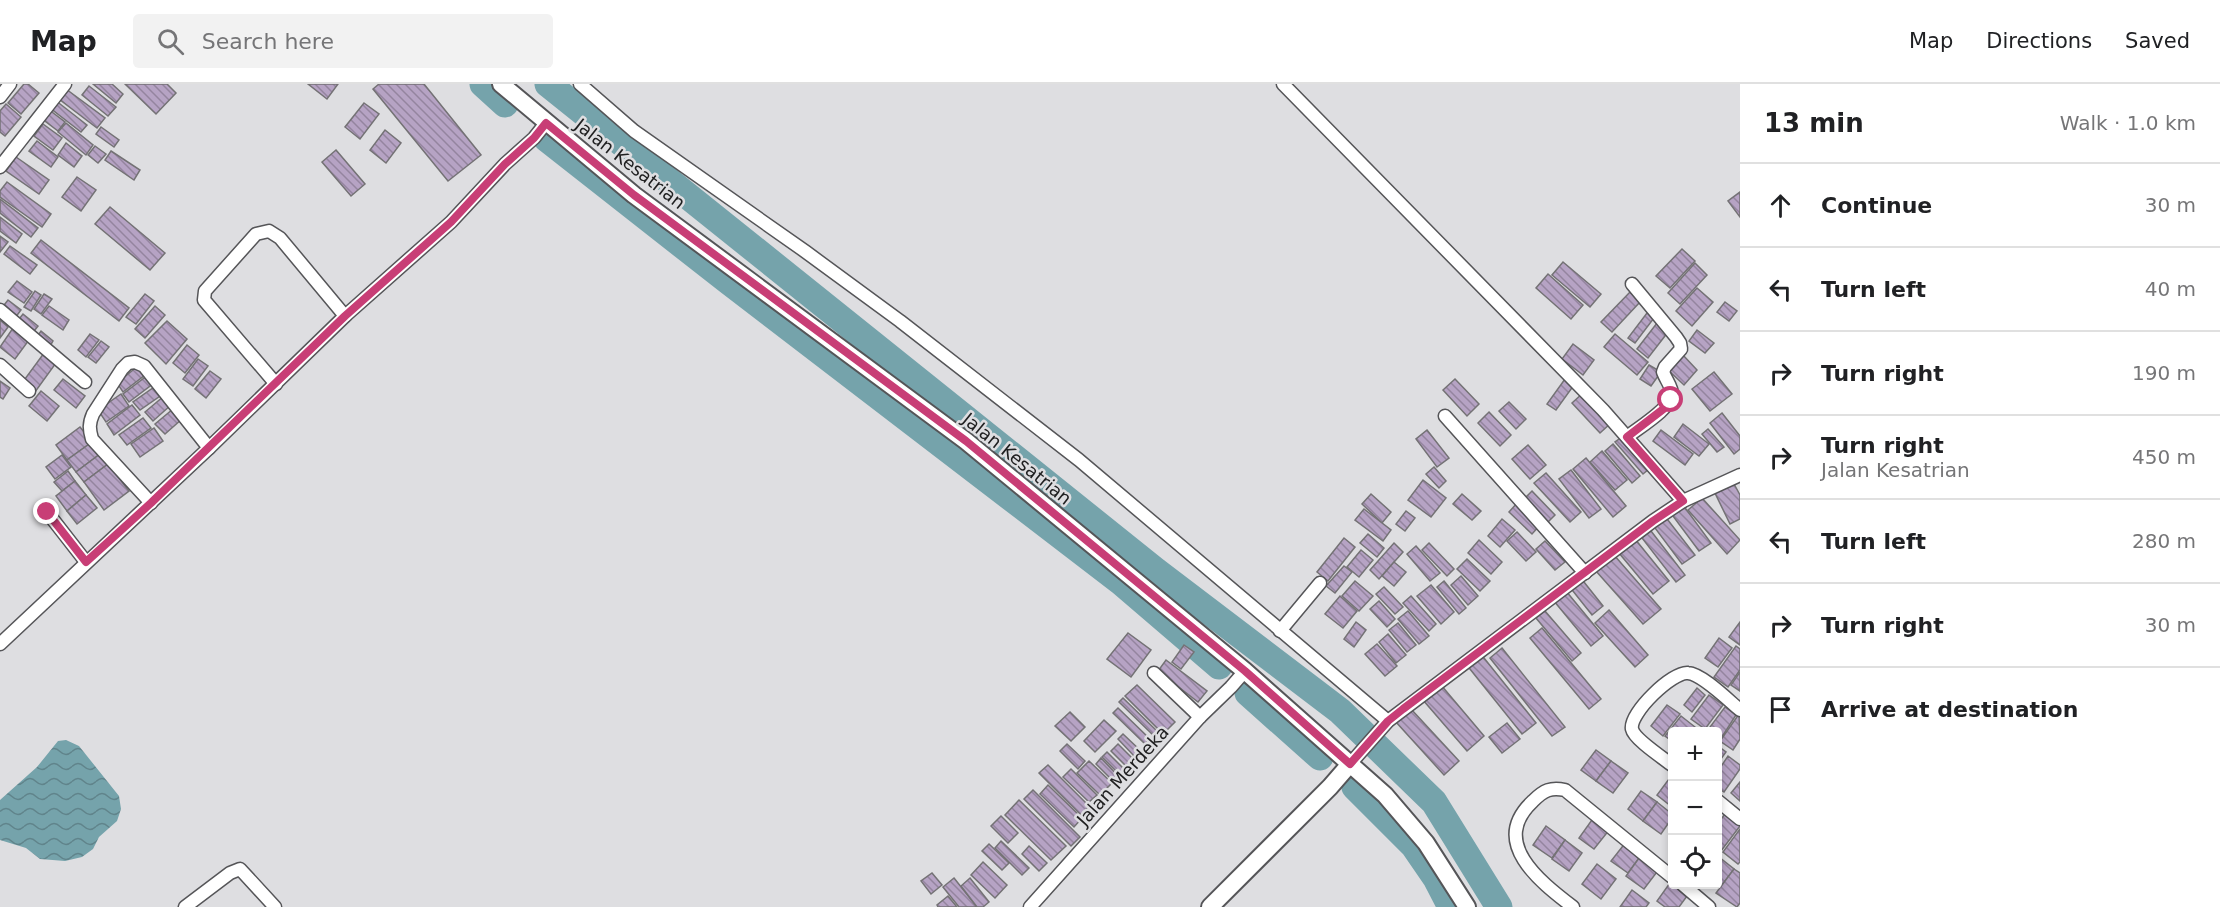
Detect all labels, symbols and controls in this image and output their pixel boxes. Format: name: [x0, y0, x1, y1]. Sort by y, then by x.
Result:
search box: [133, 14, 553, 68]
text: Map: [30, 25, 97, 58]
icon: search: [154, 25, 187, 58]
text: Search here: [202, 29, 334, 54]
text: Map: [1909, 29, 1953, 53]
text: Directions: [1986, 29, 2092, 53]
text: Saved: [2125, 29, 2190, 53]
text: 13 min: [1764, 108, 1864, 138]
text: Walk · 1.0 km: [2060, 111, 2196, 135]
street label: Jalan Kesatrian: [570, 114, 689, 213]
icon: ahead: [1764, 189, 1797, 222]
text: Continue: [1821, 193, 1932, 218]
text: 30 m: [2145, 193, 2196, 217]
icon: left: [1764, 273, 1797, 306]
text: Turn left: [1821, 277, 1926, 302]
text: 40 m: [2145, 277, 2196, 301]
icon: right: [1764, 357, 1797, 390]
text: Turn right: [1821, 361, 1944, 386]
text: 190 m: [2132, 361, 2196, 385]
route start: [1657, 386, 1683, 412]
street label: Jalan Kesatrian: [958, 408, 1076, 509]
text: Turn right: [1821, 433, 1944, 458]
icon: right: [1764, 441, 1797, 474]
text: 450 m: [2132, 445, 2196, 469]
text: Jalan Kesatrian: [1821, 458, 1970, 482]
route end: [33, 498, 59, 524]
icon: left: [1764, 525, 1797, 558]
text: Turn left: [1821, 529, 1926, 554]
text: 280 m: [2132, 529, 2196, 553]
icon: right: [1764, 609, 1797, 642]
text: Turn right: [1821, 613, 1944, 638]
text: 30 m: [2145, 613, 2196, 637]
icon: arrive: [1764, 693, 1797, 726]
text: Arrive at destination: [1821, 697, 2078, 722]
street label: Jalan Merdeka: [1072, 722, 1173, 831]
map controls: [1668, 727, 1722, 889]
button: +: [1668, 727, 1722, 781]
button: −: [1668, 781, 1722, 835]
button: locate: [1668, 835, 1722, 889]

